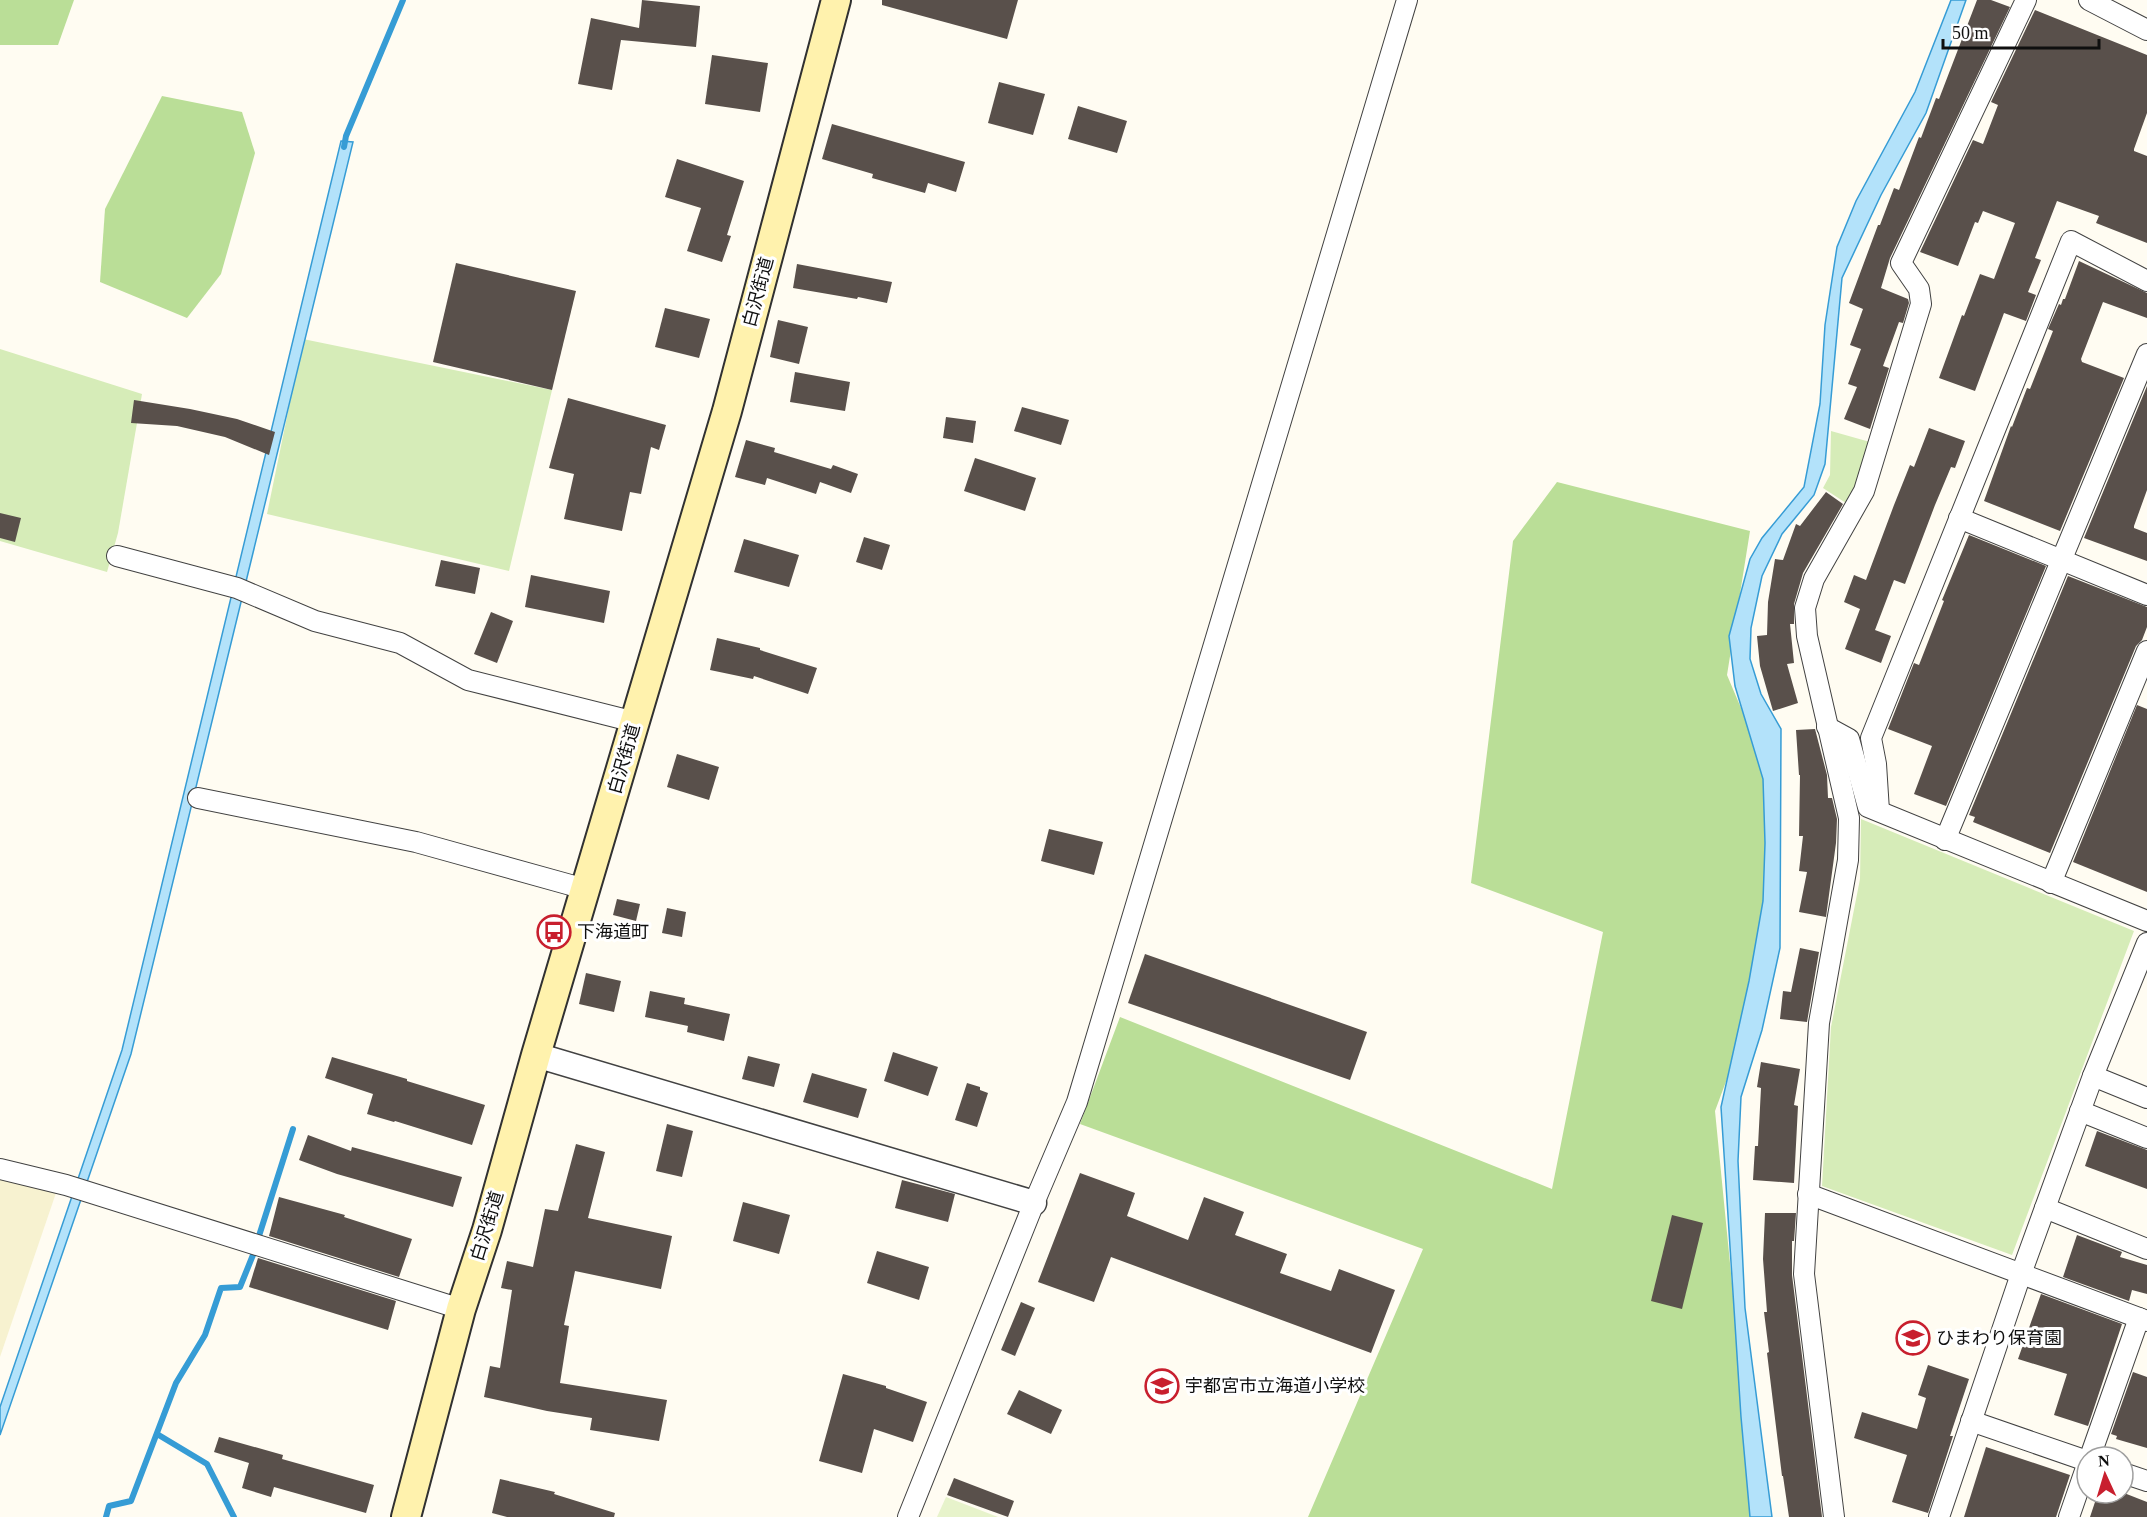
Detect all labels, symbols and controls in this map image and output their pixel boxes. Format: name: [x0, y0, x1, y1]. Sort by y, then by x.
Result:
scale bar: [1943, 12, 2099, 50]
text: 50 m: [1952, 23, 1989, 43]
street label: 白沢街道: [739, 255, 777, 329]
street label: 白沢街道: [604, 722, 644, 796]
bus stop icon: 下海道町: [536, 914, 572, 950]
place label: 下海道町: [577, 922, 649, 942]
street label: 白沢街道: [467, 1189, 507, 1263]
school or university icon: ひまわり保育園: [1895, 1320, 1931, 1356]
place label: ひまわり保育園: [1936, 1328, 2062, 1348]
school or university icon: 宇都宮市立海道小学校: [1144, 1368, 1180, 1404]
place label: 宇都宮市立海道小学校: [1185, 1376, 1365, 1396]
north arrow: [2075, 1445, 2135, 1505]
text: N: [2098, 1452, 2111, 1469]

